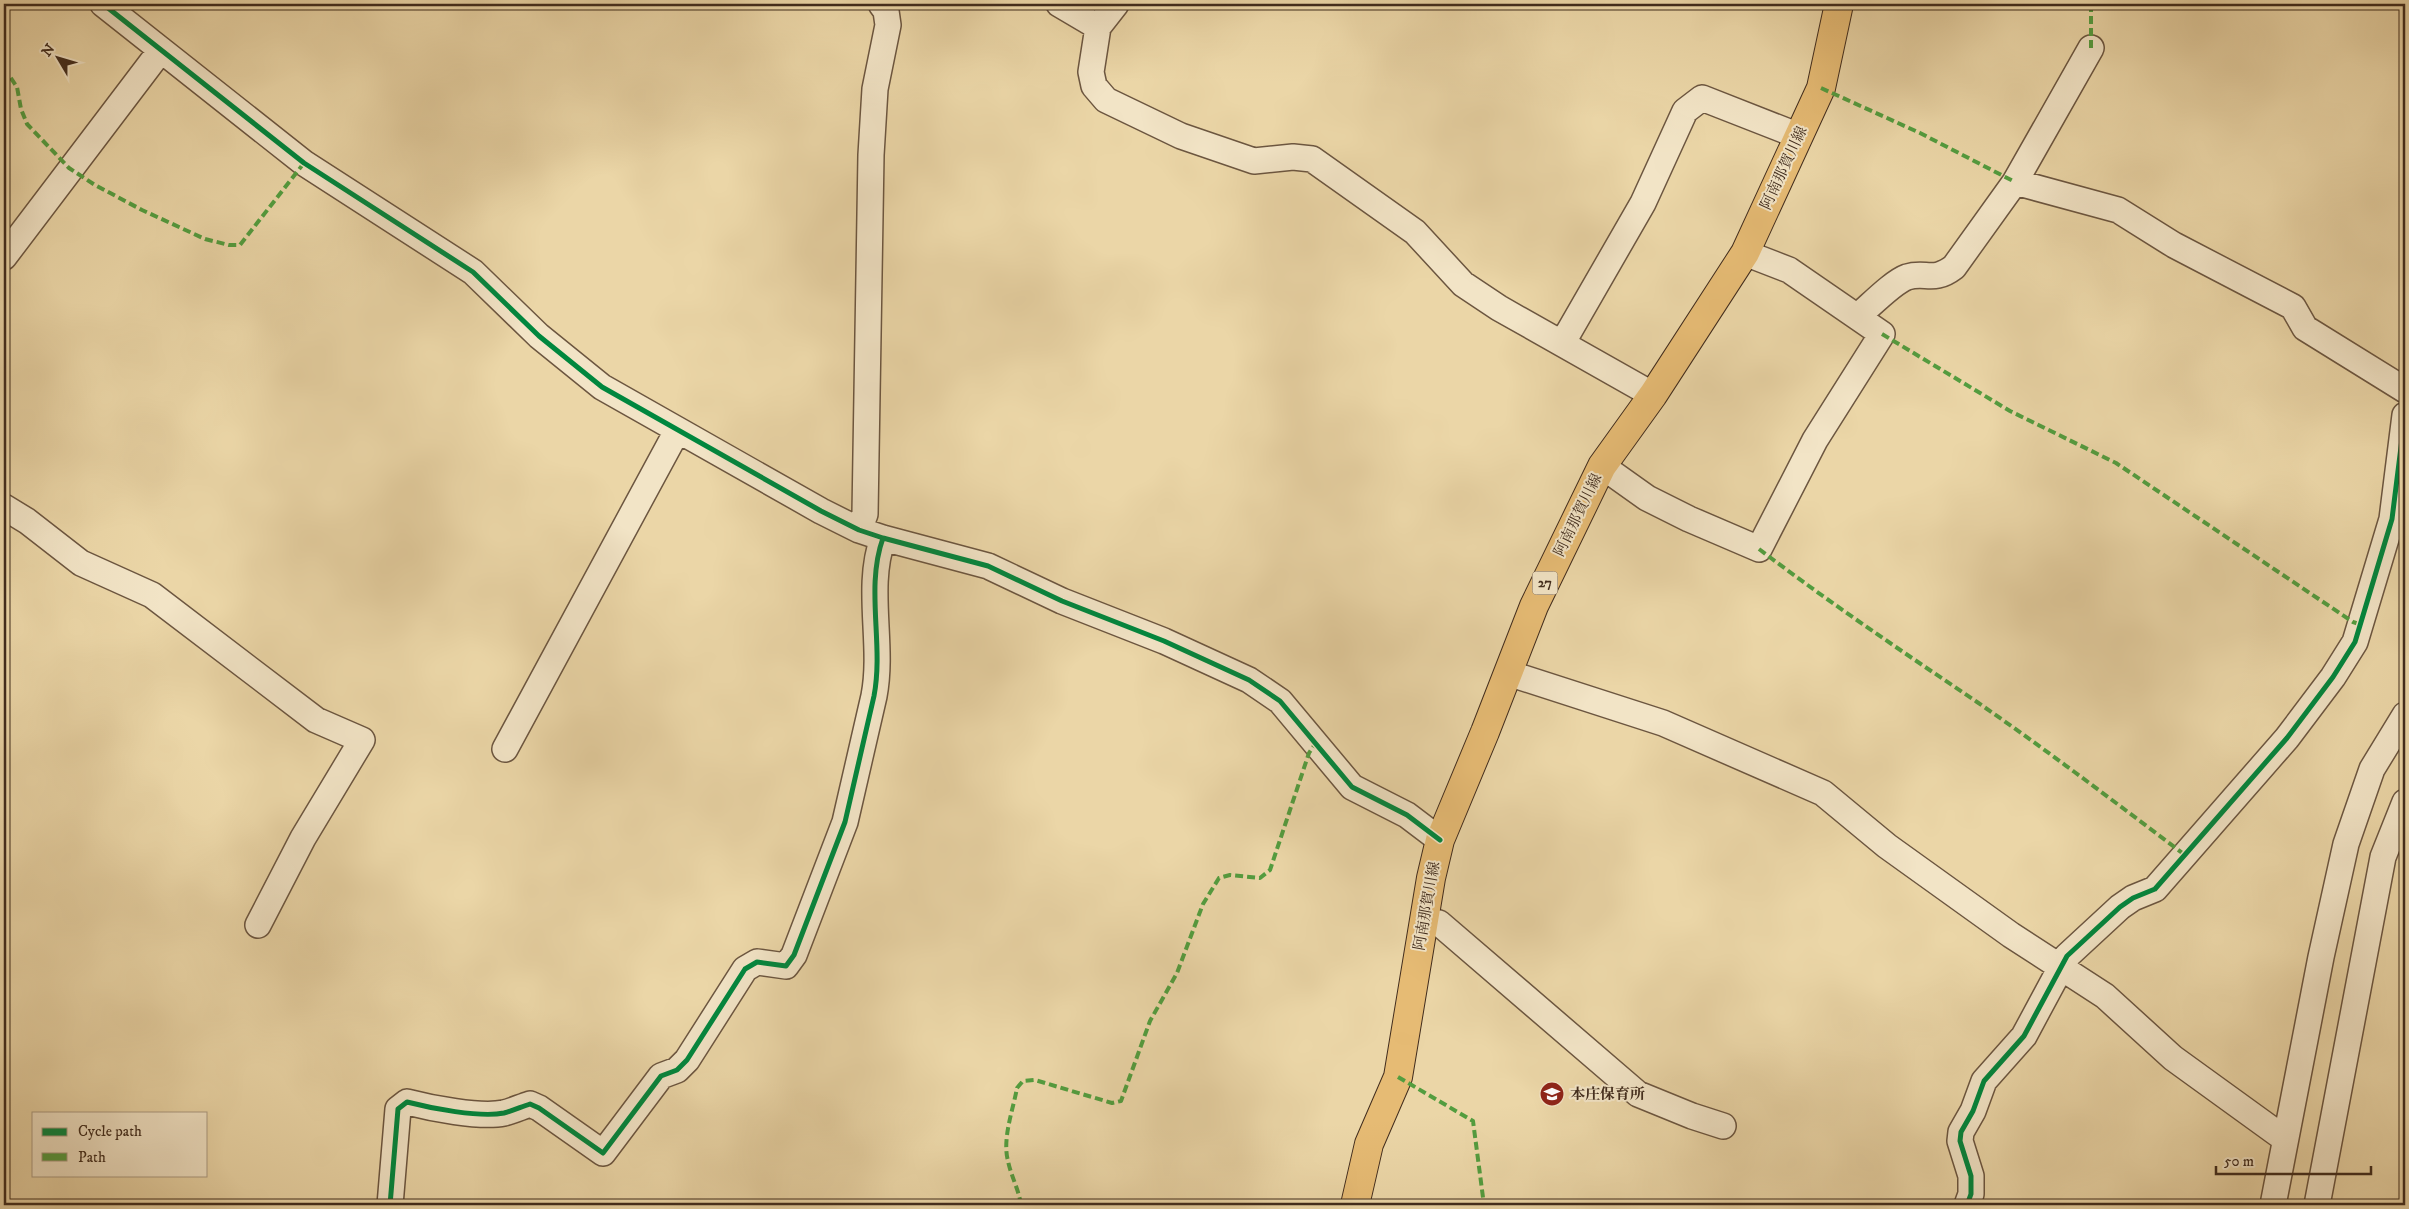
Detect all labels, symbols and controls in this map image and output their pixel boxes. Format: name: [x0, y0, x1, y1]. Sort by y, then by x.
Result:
north arrow: [32, 32, 82, 82]
text: N: [38, 40, 59, 61]
street label: 阿南那賀川線: [1756, 123, 1812, 213]
street label: 阿南那賀川線: [1550, 470, 1606, 560]
road number: 27: [1532, 572, 1558, 594]
street label: 阿南那賀川線: [1410, 860, 1444, 952]
school or university icon: 本庄保育所: [1539, 1081, 1565, 1107]
place label: 本庄保育所: [1570, 1085, 1645, 1104]
legend: [32, 1112, 208, 1176]
text: Cycle path: [78, 1122, 142, 1141]
scale bar: [2216, 1144, 2372, 1176]
text: Path: [78, 1148, 106, 1167]
text: 50 m: [2224, 1152, 2254, 1171]

